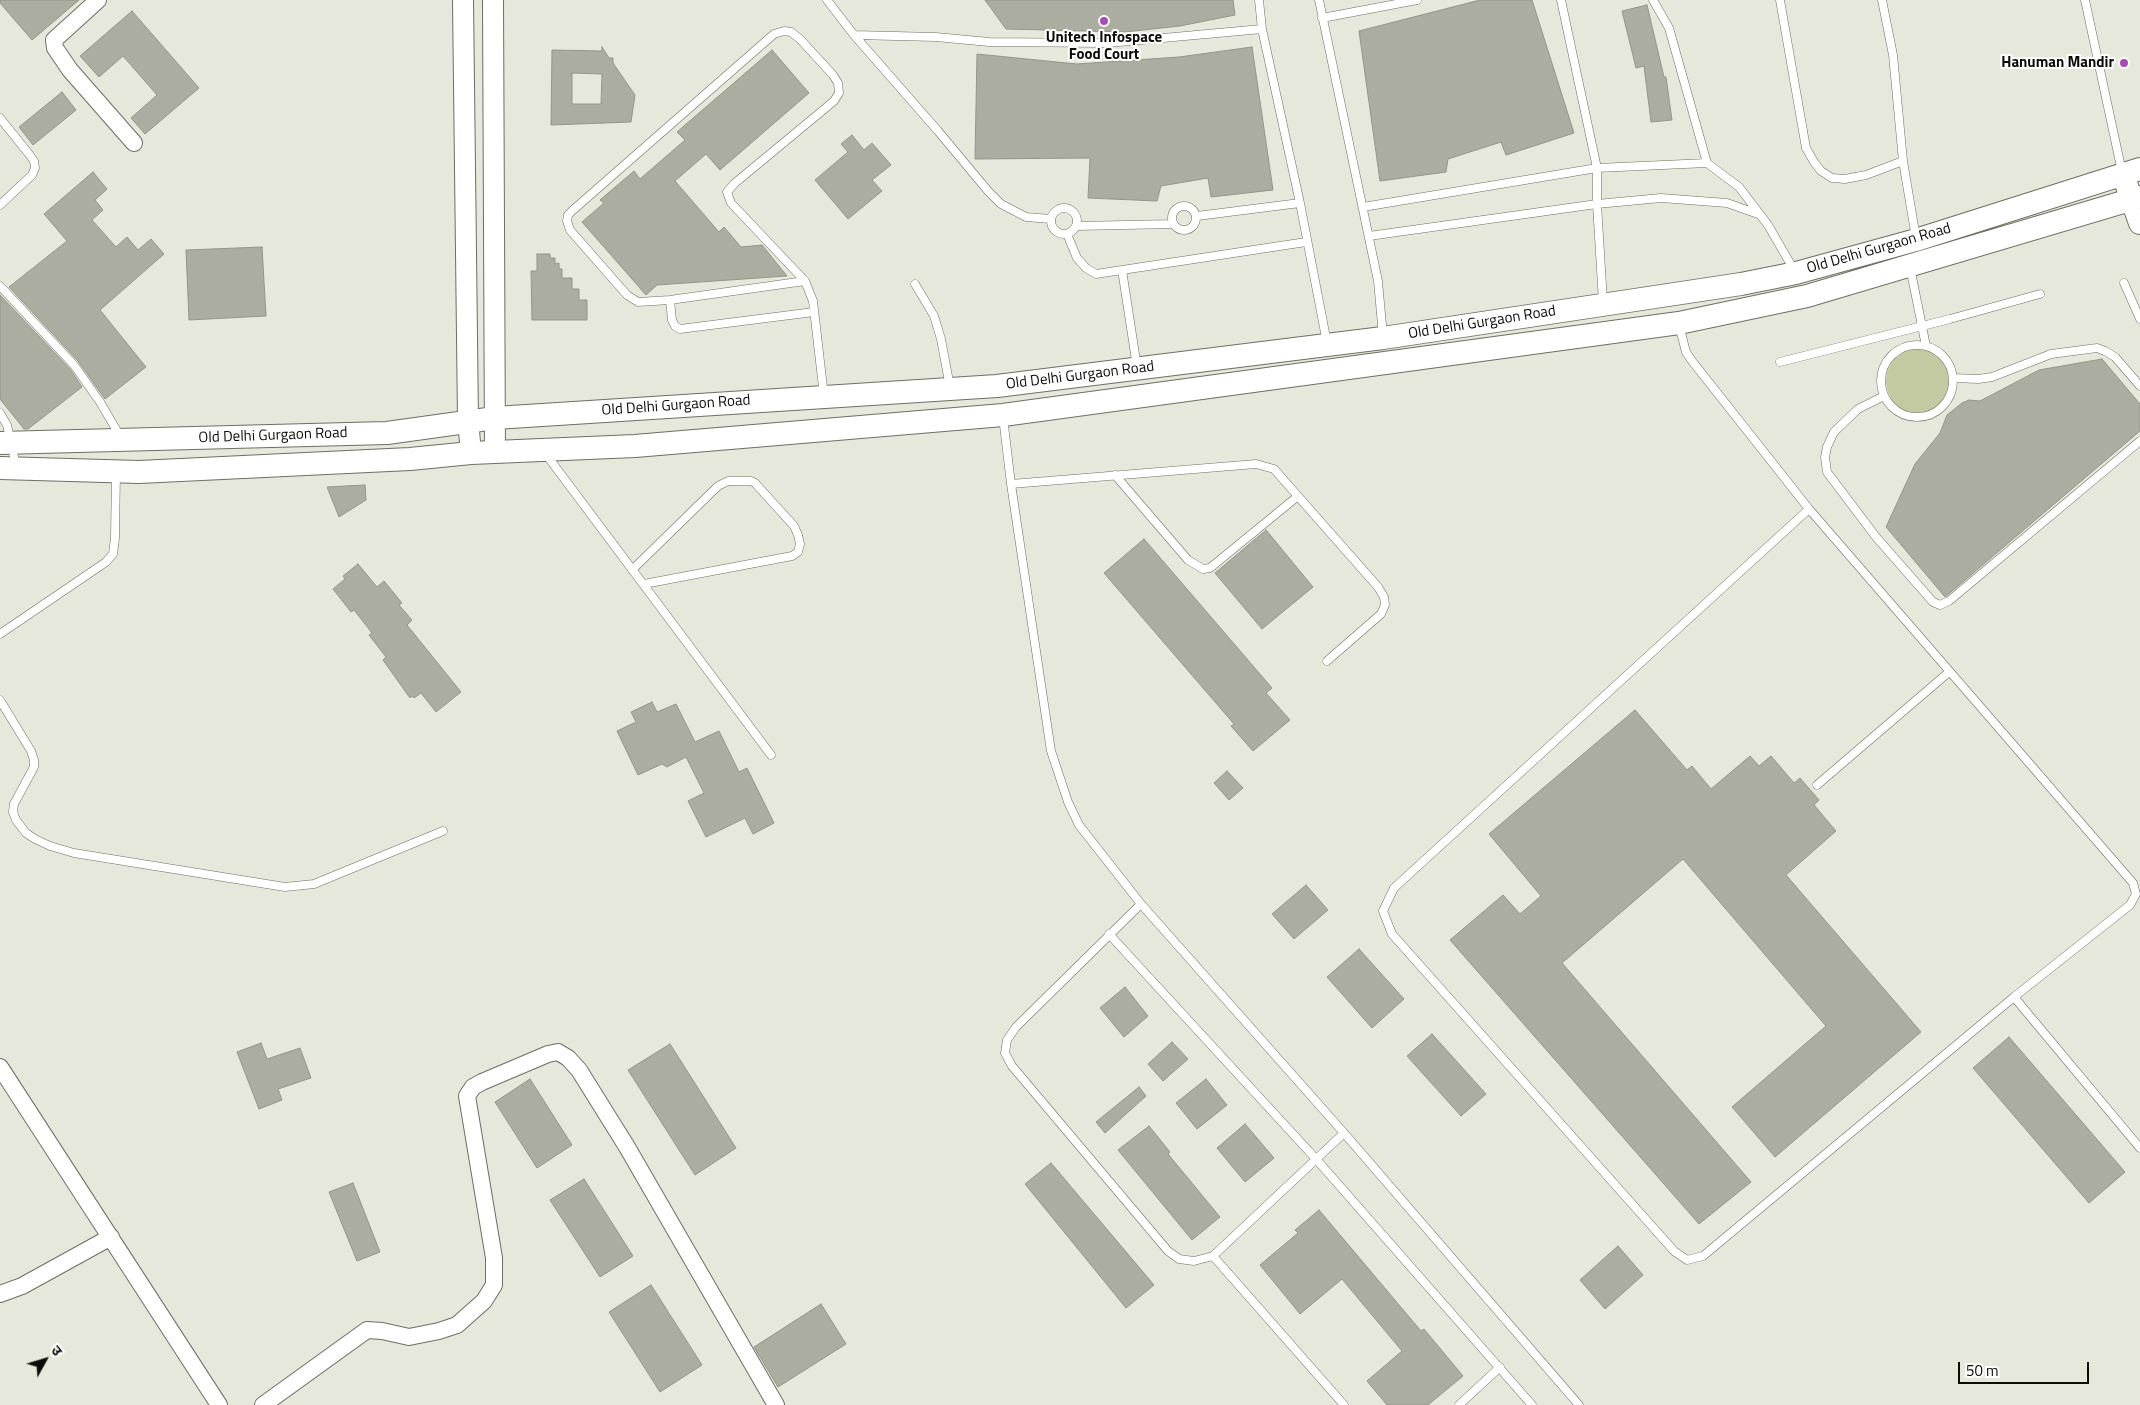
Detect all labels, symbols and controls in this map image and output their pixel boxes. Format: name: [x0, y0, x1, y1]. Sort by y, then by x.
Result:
marker: Unitech Infospace Food Court: [1098, 15, 1110, 27]
place label: Unitech Infospace Food Court: [1046, 29, 1162, 64]
place label: Hanuman Mandir: [2001, 54, 2114, 72]
marker: Hanuman Mandir: [2118, 57, 2130, 69]
street label: Old Delhi Gurgaon Road: [1805, 220, 1953, 278]
street label: Old Delhi Gurgaon Road: [1407, 302, 1557, 344]
street label: Old Delhi Gurgaon Road: [1005, 358, 1155, 394]
street label: Old Delhi Gurgaon Road: [601, 392, 751, 420]
street label: Old Delhi Gurgaon Road: [198, 424, 348, 448]
north arrow: [20, 1335, 70, 1385]
text: उ: [46, 1340, 68, 1360]
scale bar: [1960, 1352, 2091, 1384]
text: 50 m: [1966, 1359, 1999, 1382]

